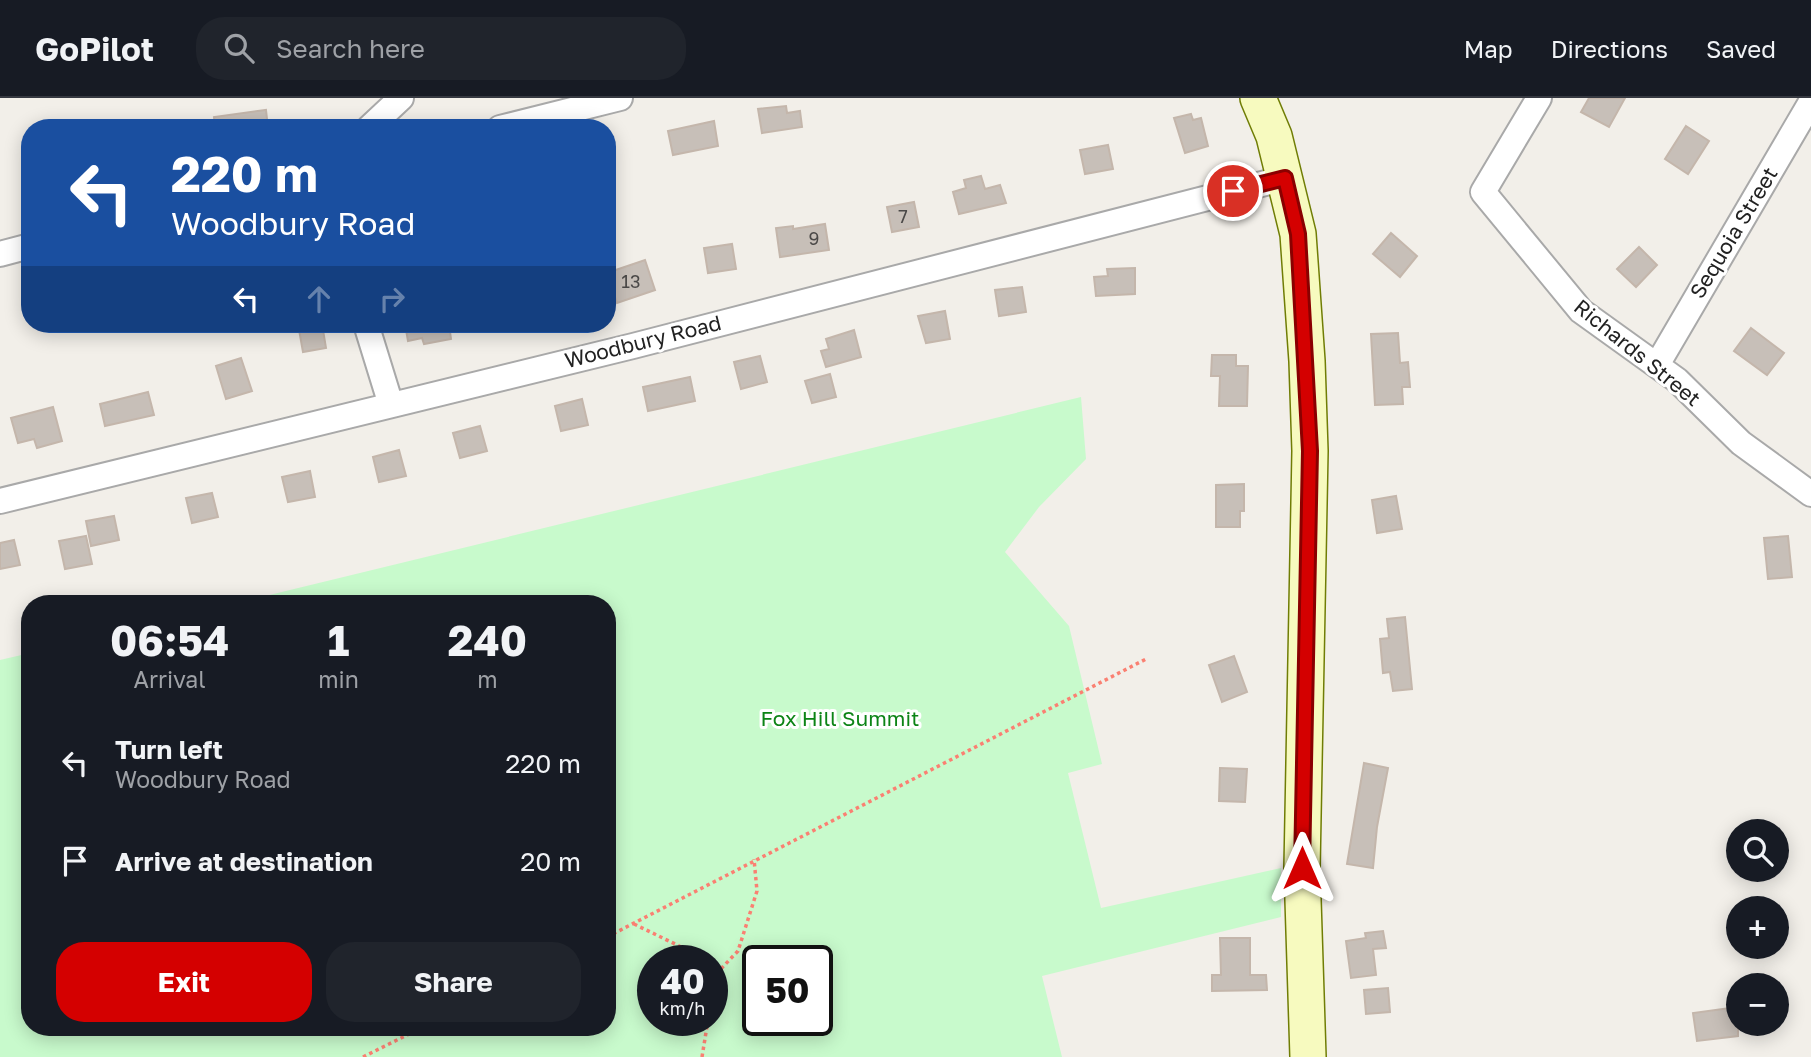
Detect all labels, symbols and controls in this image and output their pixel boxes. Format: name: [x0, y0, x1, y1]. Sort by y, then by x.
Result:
search box: [196, 17, 686, 80]
text: GoPilot: [35, 29, 154, 68]
icon: search: [220, 29, 258, 67]
text: Search here: [276, 33, 425, 64]
text: Map: [1464, 34, 1513, 63]
text: Directions: [1551, 34, 1668, 63]
text: Saved: [1706, 34, 1776, 63]
text: 220 m: [171, 144, 318, 203]
icon: left: [56, 147, 147, 238]
pin: [1203, 161, 1263, 221]
street label: Sequoia Street: [1684, 162, 1783, 303]
icon: arrive: [1214, 172, 1252, 210]
text: Woodbury Road: [171, 204, 415, 242]
house number: 7: [898, 205, 908, 227]
house number: 9: [809, 227, 819, 249]
house number: 13: [621, 270, 641, 292]
icon: left: [227, 280, 265, 318]
icon: ahead: [300, 280, 338, 318]
icon: right: [373, 280, 411, 318]
street label: Richards Street: [1569, 293, 1706, 411]
street label: Woodbury Road: [562, 309, 724, 373]
text: 06:54: [110, 615, 229, 665]
text: 1: [328, 615, 349, 665]
text: 240: [448, 615, 527, 665]
text: Arrival: [134, 665, 206, 693]
text: min: [318, 665, 359, 693]
text: m: [477, 665, 498, 693]
park label: Fox Hill Summit: [761, 705, 919, 731]
text: Turn left: [115, 734, 223, 765]
icon: left: [56, 744, 94, 782]
text: 220 m: [505, 748, 581, 779]
text: Woodbury Road: [115, 765, 291, 793]
map controls: [1726, 819, 1789, 1036]
button: search: [1726, 819, 1789, 882]
position arrow: [1265, 831, 1339, 905]
icon: arrive: [56, 842, 94, 880]
text: Arrive at destination: [115, 846, 373, 877]
text: 20 m: [520, 846, 581, 877]
button: +: [1726, 896, 1789, 959]
button: Exit: [56, 942, 312, 1022]
button: Share: [326, 942, 581, 1022]
speed limit sign: 50: [742, 945, 833, 1036]
text: 40: [660, 960, 705, 1002]
button: −: [1726, 973, 1789, 1036]
text: km/h: [660, 997, 705, 1019]

